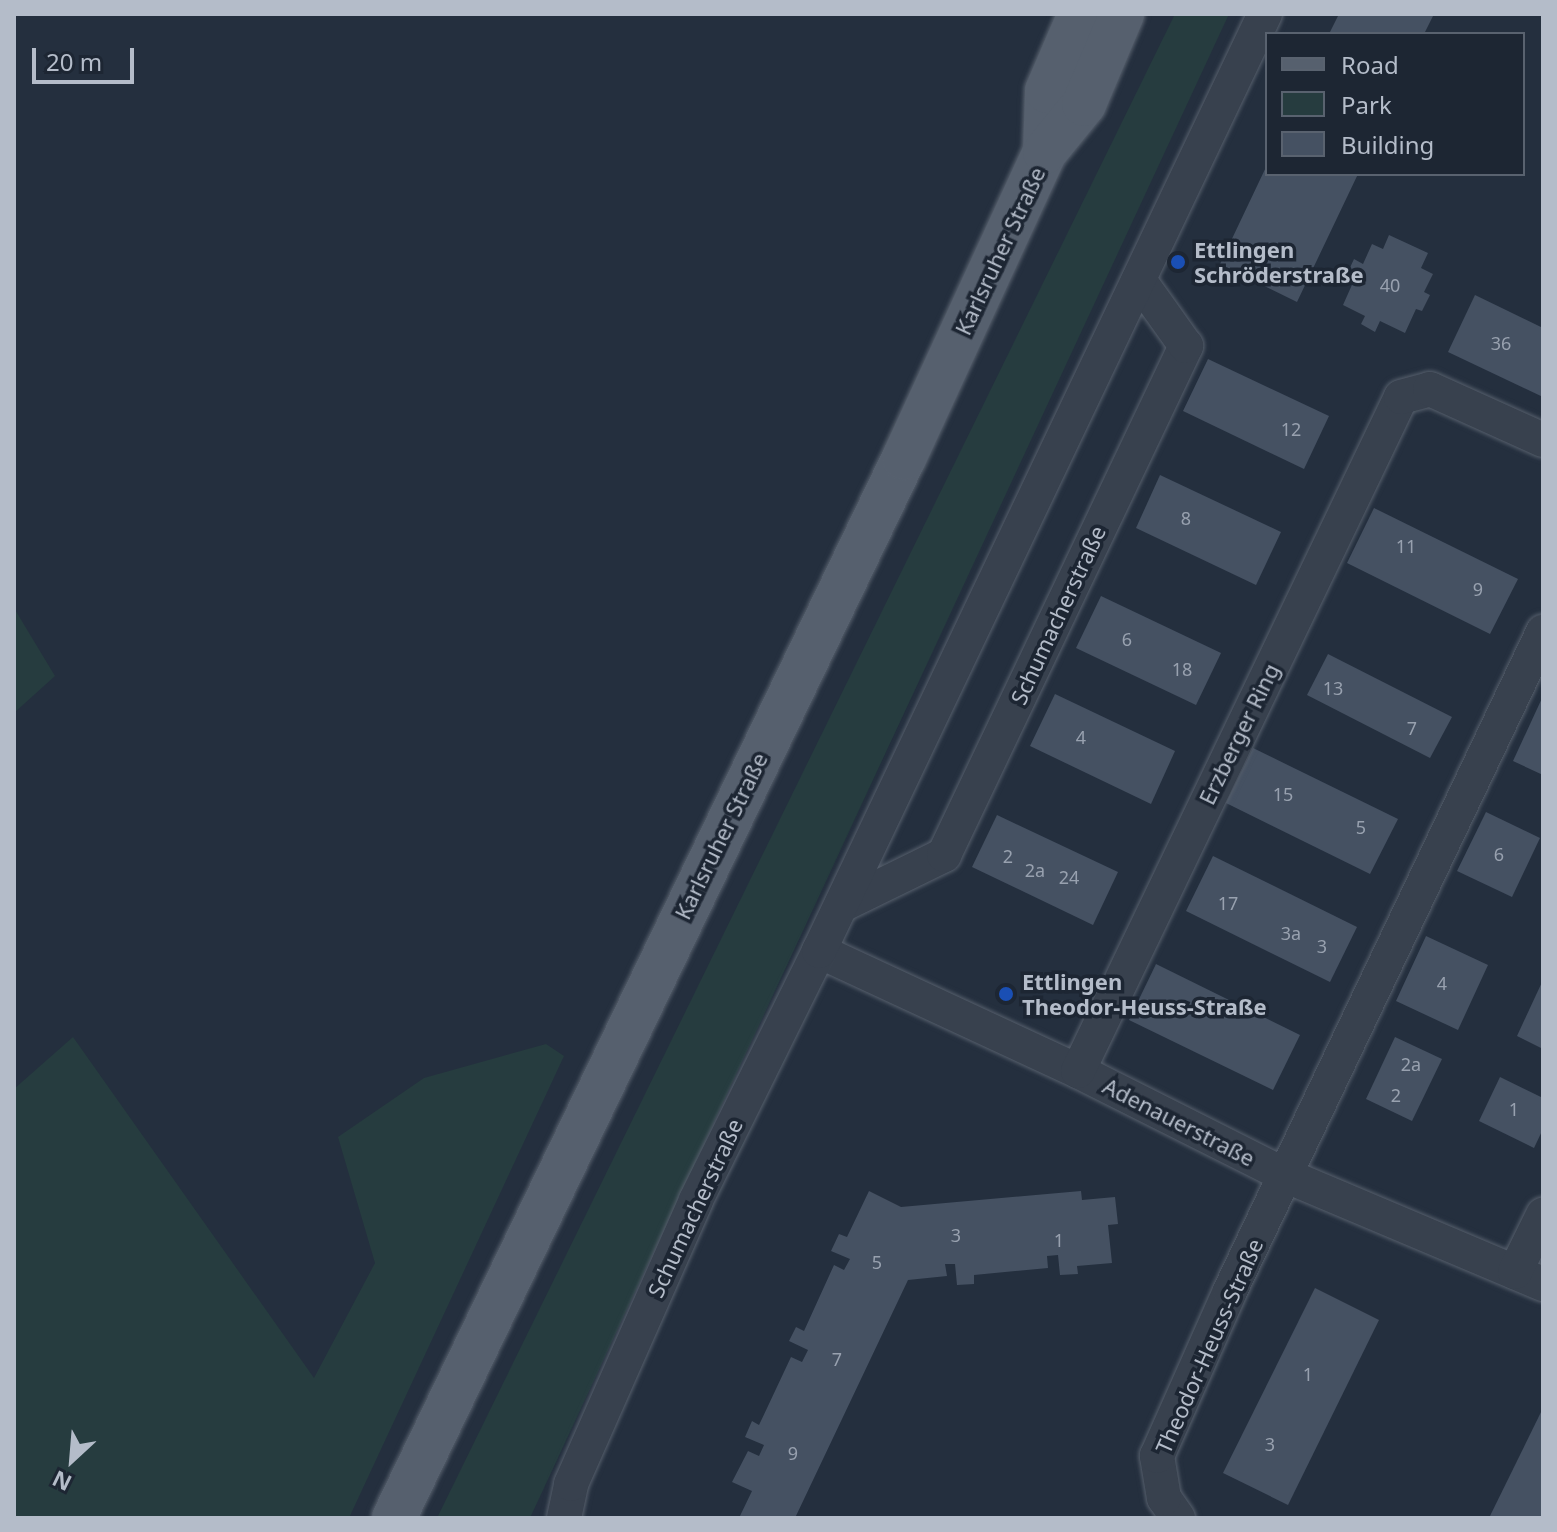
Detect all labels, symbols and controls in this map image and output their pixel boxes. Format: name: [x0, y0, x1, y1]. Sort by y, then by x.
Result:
scale bar: [36, 32, 138, 82]
legend: [1265, 32, 1525, 176]
text: 20 m: [46, 45, 102, 78]
text: Road: [1341, 48, 1399, 81]
text: Park: [1341, 88, 1392, 121]
text: Building: [1341, 128, 1434, 161]
street label: Karlsruher Straße: [950, 163, 1050, 339]
place label: Ettlingen Schröderstraße: [1194, 236, 1364, 288]
marker: Ettlingen Schröderstraße: [1169, 253, 1187, 271]
house number: 40: [1380, 274, 1400, 296]
house number: 36: [1491, 332, 1511, 354]
house number: 12: [1281, 418, 1301, 440]
house number: 8: [1181, 507, 1191, 529]
street label: Schumacherstraße: [1005, 521, 1111, 709]
house number: 11: [1396, 535, 1416, 557]
house number: 9: [1473, 578, 1483, 600]
house number: 6: [1122, 628, 1132, 650]
house number: 18: [1172, 658, 1192, 680]
street label: Erzberger Ring: [1193, 659, 1285, 809]
house number: 13: [1323, 677, 1343, 699]
house number: 7: [1407, 717, 1417, 739]
house number: 4: [1076, 726, 1086, 748]
street label: Karlsruher Straße: [669, 748, 773, 924]
house number: 15: [1273, 783, 1293, 805]
house number: 5: [1356, 816, 1366, 838]
house number: 6: [1494, 843, 1504, 865]
house number: 2: [1003, 845, 1013, 867]
house number: 2a: [1025, 859, 1045, 881]
house number: 24: [1059, 866, 1079, 888]
house number: 17: [1218, 892, 1238, 914]
house number: 3a: [1281, 922, 1301, 944]
house number: 3: [1317, 935, 1327, 957]
place label: Ettlingen Theodor-Heuss-Straße: [1022, 968, 1267, 1020]
house number: 4: [1437, 972, 1447, 994]
marker: Ettlingen Theodor-Heuss-Straße: [997, 985, 1015, 1003]
house number: 2a: [1401, 1053, 1421, 1075]
street label: Adenauerstraße: [1099, 1072, 1259, 1172]
house number: 2: [1391, 1084, 1401, 1106]
house number: 1: [1509, 1098, 1519, 1120]
street label: Schumacherstraße: [642, 1114, 748, 1302]
house number: 3: [951, 1224, 961, 1246]
house number: 1: [1054, 1229, 1064, 1251]
street label: Theodor-Heuss-Straße: [1150, 1235, 1268, 1457]
house number: 5: [872, 1251, 882, 1273]
house number: 7: [832, 1348, 842, 1370]
house number: 1: [1303, 1363, 1313, 1385]
north arrow: [32, 1420, 112, 1500]
house number: 3: [1265, 1433, 1275, 1455]
house number: 9: [788, 1442, 798, 1464]
text: N: [47, 1464, 76, 1499]

